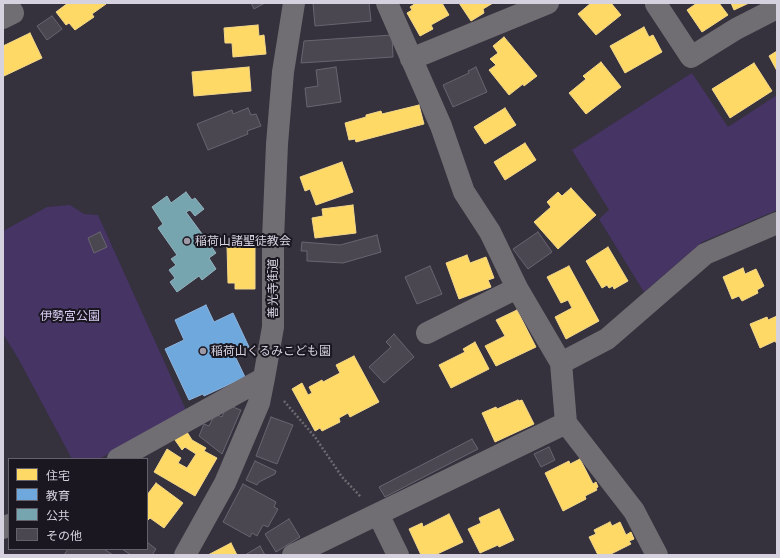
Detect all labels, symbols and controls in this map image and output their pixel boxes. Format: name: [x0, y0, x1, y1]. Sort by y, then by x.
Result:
place label: 稲荷山諸聖徒教会: [195, 234, 291, 248]
marker: 稲荷山諸聖徒教会: [182, 236, 192, 246]
street label: 善光寺街道: [266, 258, 280, 318]
park label: 伊勢宮公園: [40, 309, 100, 323]
place label: 稲荷山くるみこども園: [211, 344, 331, 358]
marker: 稲荷山くるみこども園: [198, 346, 208, 356]
legend: [8, 458, 148, 550]
text: 住宅: [46, 468, 70, 483]
text: 教育: [46, 488, 70, 503]
text: 公共: [46, 508, 70, 523]
text: その他: [46, 528, 82, 543]

